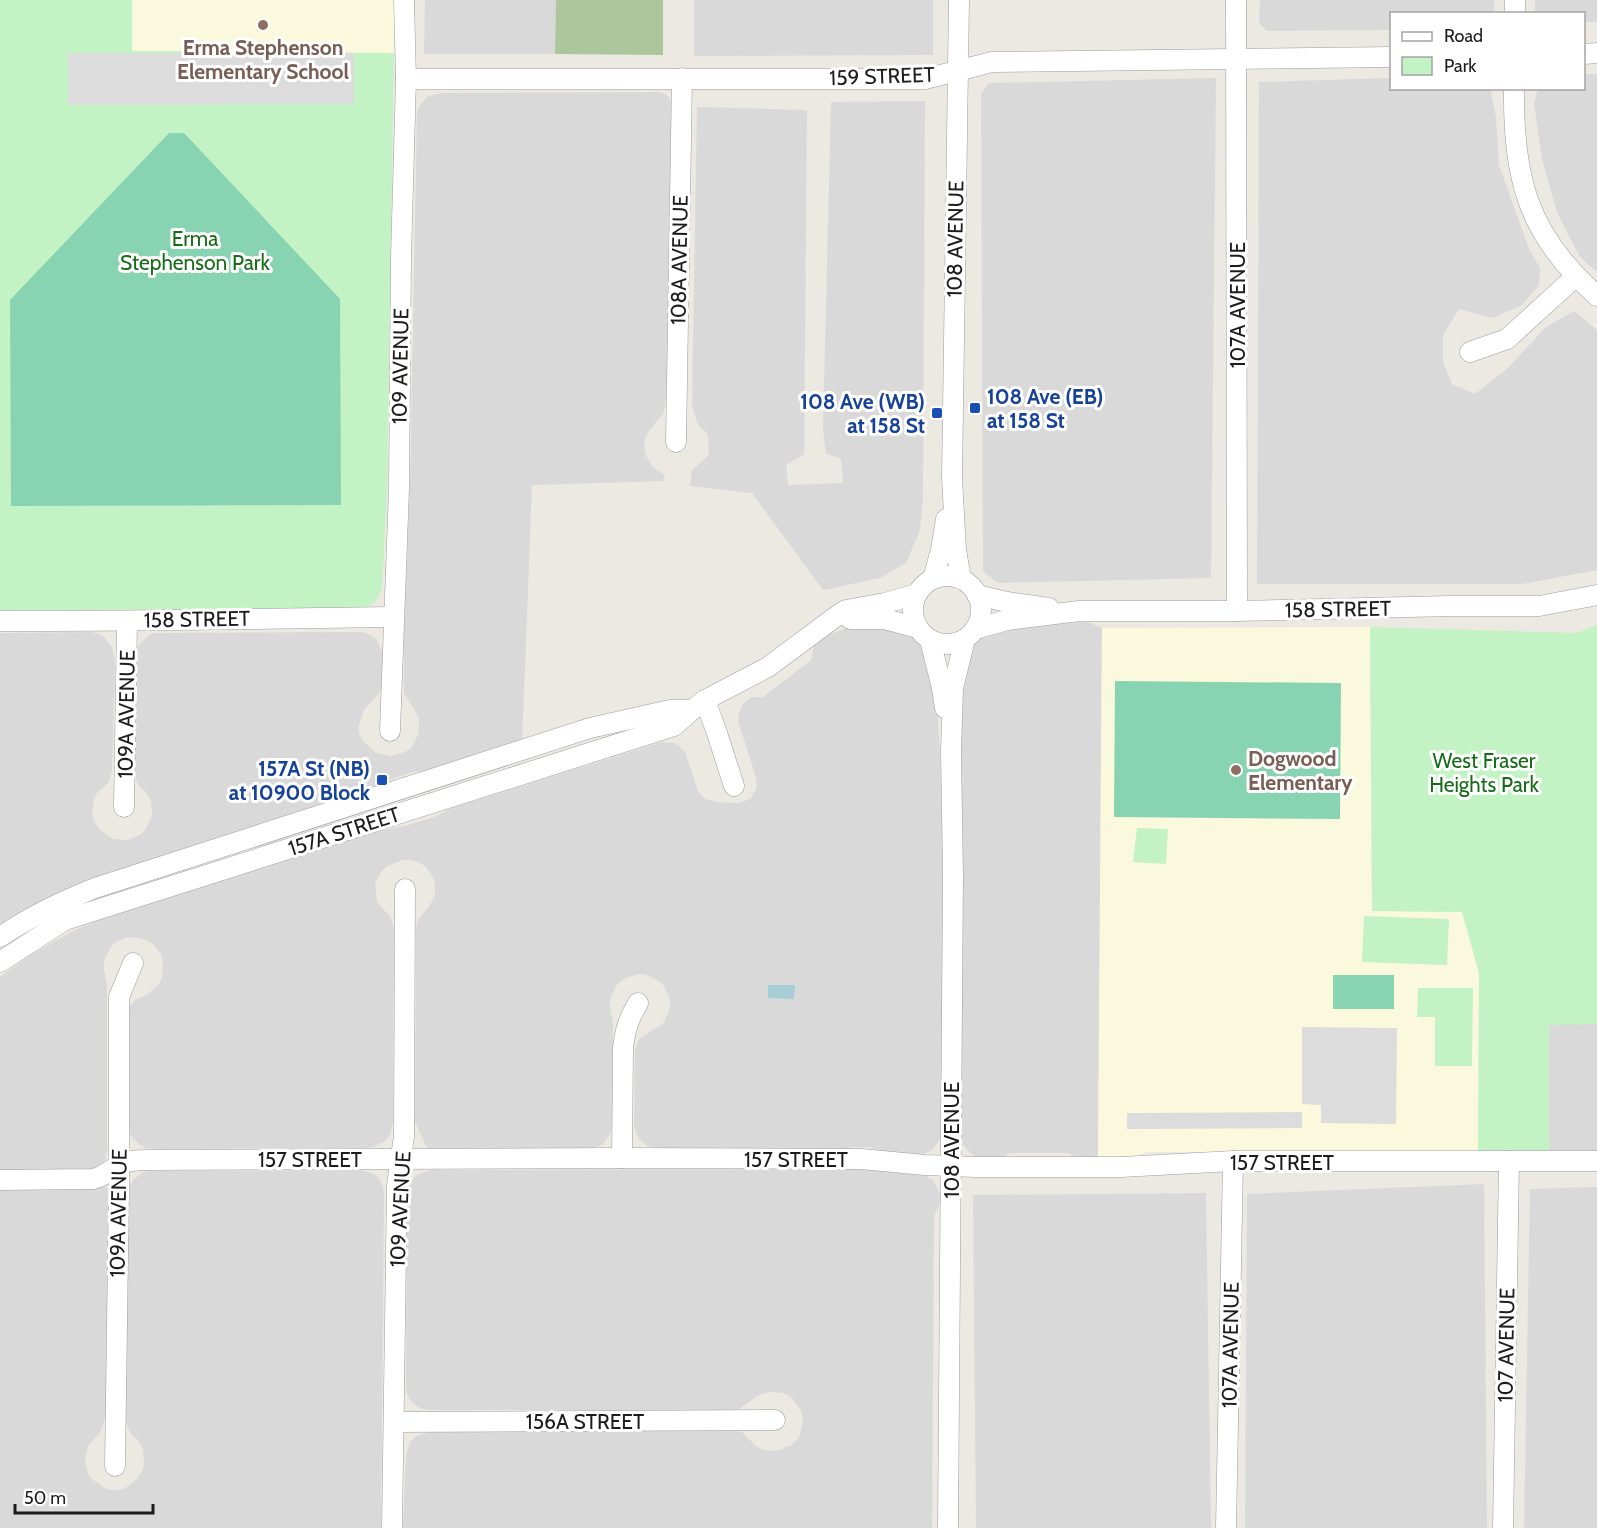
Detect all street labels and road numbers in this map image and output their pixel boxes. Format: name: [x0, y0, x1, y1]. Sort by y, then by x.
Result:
street label: 159 STREET: [829, 62, 935, 90]
street label: 108 AVENUE: [941, 180, 969, 298]
street label: 108A AVENUE: [665, 195, 693, 325]
street label: 107A AVENUE: [1225, 242, 1250, 368]
street label: 109 AVENUE: [386, 308, 414, 424]
street label: 158 STREET: [1285, 596, 1391, 622]
street label: 158 STREET: [144, 606, 250, 632]
street label: 109A AVENUE: [112, 650, 140, 778]
street label: 157A STREET: [285, 801, 403, 861]
street label: 108 AVENUE: [939, 1082, 964, 1198]
street label: 157 STREET: [258, 1147, 362, 1172]
street label: 157 STREET: [744, 1147, 848, 1172]
street label: 109A AVENUE: [104, 1149, 132, 1277]
street label: 109 AVENUE: [384, 1150, 416, 1268]
street label: 157 STREET: [1230, 1150, 1334, 1175]
street label: 107A AVENUE: [1216, 1282, 1244, 1408]
street label: 107 AVENUE: [1493, 1288, 1519, 1402]
street label: 156A STREET: [526, 1409, 644, 1434]

